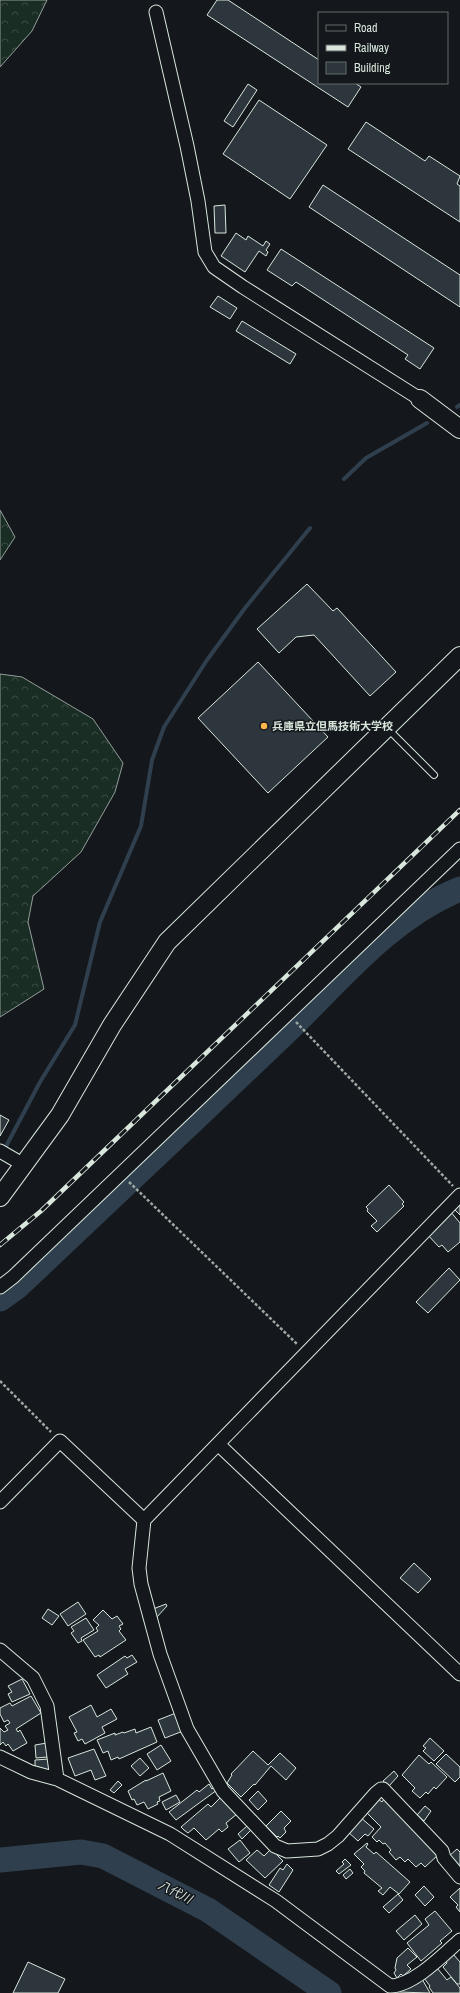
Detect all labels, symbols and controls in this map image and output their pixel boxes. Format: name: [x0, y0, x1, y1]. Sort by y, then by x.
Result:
legend: [318, 12, 448, 84]
text: Road: [354, 20, 378, 36]
text: Railway: [354, 40, 389, 56]
text: Building: [354, 60, 391, 76]
place label: 兵庫県立但馬技術大学校: [272, 719, 393, 733]
marker: 兵庫県立但馬技術大学校: [259, 721, 269, 731]
water label: 八代川: [155, 1877, 196, 1908]

